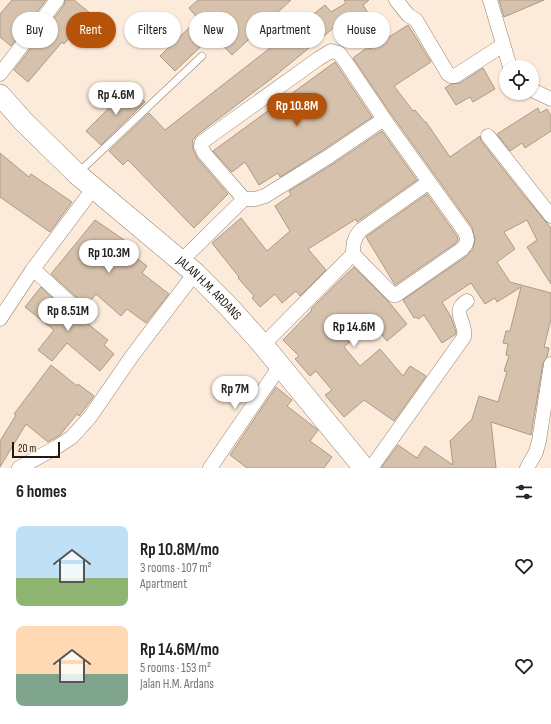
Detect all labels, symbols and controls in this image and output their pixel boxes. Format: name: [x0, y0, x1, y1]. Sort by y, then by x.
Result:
chip: Buy: [12, 12, 58, 48]
chip: Rent: [66, 12, 116, 48]
chip: Filters: [124, 12, 181, 48]
chip: New: [189, 12, 238, 48]
chip: Apartment: [246, 12, 325, 48]
chip: House: [333, 12, 390, 48]
map controls: [499, 60, 539, 100]
button: locate: [499, 60, 539, 100]
pin: Rp 4.6M: [79, 82, 153, 116]
text: Rp 4.6M: [97, 87, 135, 103]
pin: Rp 10.8M: [256, 93, 338, 127]
text: Rp 10.8M: [276, 98, 318, 114]
pin: Rp 10.3M: [68, 240, 150, 274]
text: Rp 10.3M: [88, 245, 130, 261]
street label: JALAN H.M. ARDANS: [173, 252, 245, 324]
pin: Rp 8.51M: [27, 298, 109, 332]
text: Rp 8.51M: [47, 303, 89, 319]
pin: Rp 14.6M: [313, 314, 395, 348]
text: Rp 14.6M: [333, 319, 375, 335]
pin: Rp 7M: [207, 376, 263, 410]
text: Rp 7M: [221, 381, 249, 397]
scale bar: [12, 440, 60, 459]
text: 20 m: [18, 442, 36, 455]
icon: filters: [513, 481, 535, 503]
text: 6 homes: [16, 482, 67, 502]
text: Rp 10.8M/mo: [140, 540, 219, 560]
icon: home: [48, 542, 96, 590]
icon: heart: [513, 555, 535, 577]
text: 3 rooms · 107 m²: [140, 560, 212, 576]
text: Apartment: [140, 576, 187, 592]
text: Rp 14.6M/mo: [140, 640, 219, 660]
icon: home: [48, 642, 96, 690]
icon: heart: [513, 655, 535, 677]
text: 5 rooms · 153 m²: [140, 660, 211, 676]
text: Jalan H.M. Ardans: [140, 676, 214, 692]

